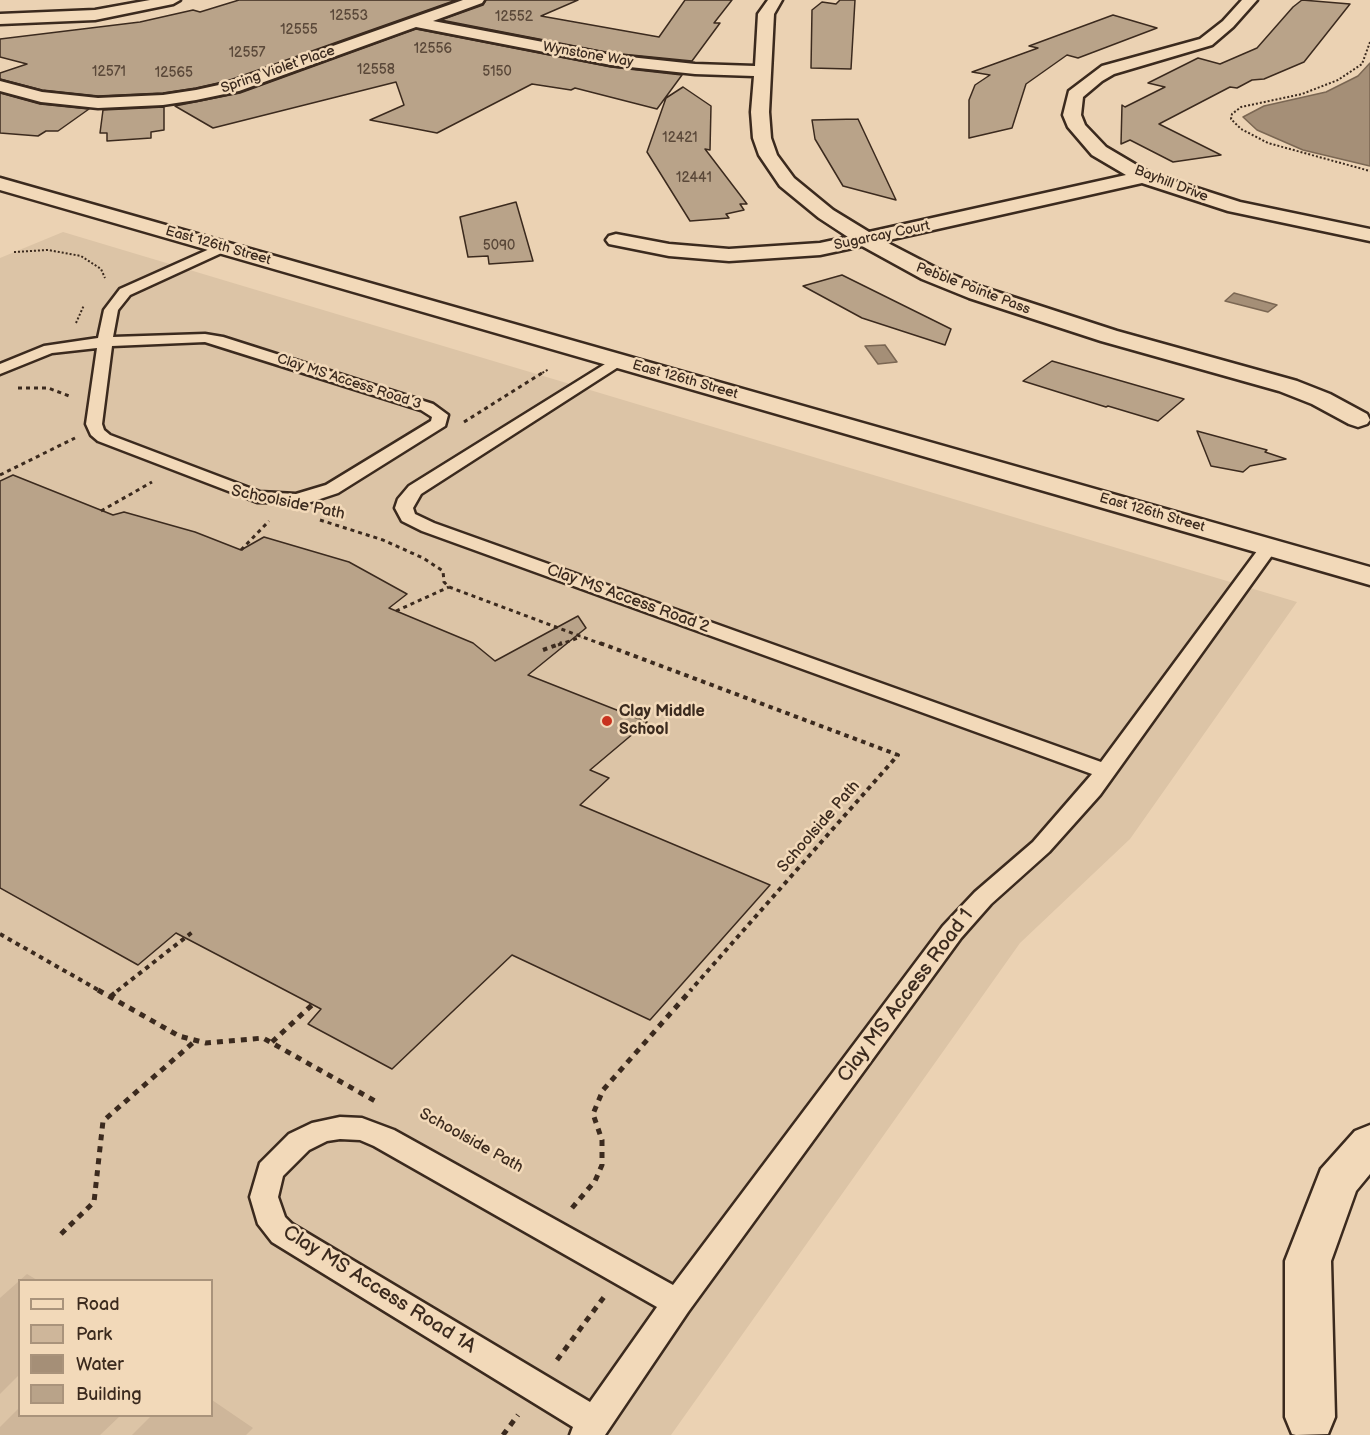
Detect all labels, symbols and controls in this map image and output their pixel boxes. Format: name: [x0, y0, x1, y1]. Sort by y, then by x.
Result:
house number: 12553: [330, 8, 368, 24]
house number: 12552: [495, 9, 533, 25]
house number: 12555: [280, 22, 318, 38]
street label: Wynstone Way: [541, 39, 635, 71]
house number: 12556: [414, 41, 452, 57]
street label: Spring Violet Place: [219, 43, 337, 97]
house number: 12557: [229, 45, 265, 61]
house number: 12558: [357, 62, 395, 78]
house number: 12571: [92, 64, 126, 80]
house number: 5150: [482, 64, 512, 80]
house number: 12565: [155, 65, 193, 81]
house number: 12421: [662, 130, 698, 146]
street label: Bayhill Drive: [1132, 162, 1210, 206]
house number: 12441: [676, 170, 712, 186]
street label: Sugarcay Court: [833, 218, 931, 254]
street label: East 126th Street: [163, 223, 273, 269]
house number: 5090: [483, 238, 515, 254]
street label: Pebble Pointe Pass: [914, 260, 1032, 318]
street label: Clay MS Access Road 3: [275, 351, 423, 413]
street label: East 126th Street: [630, 357, 740, 403]
street label: Schoolside Path: [229, 482, 347, 524]
street label: East 126th Street: [1097, 490, 1207, 536]
street label: Clay MS Access Road 2: [544, 561, 712, 637]
place label: Clay Middle School: [619, 702, 705, 740]
marker: Clay Middle School: [600, 714, 614, 728]
street label: Schoolside Path: [774, 777, 864, 877]
street label: Clay MS Access Road 1: [833, 905, 979, 1087]
street label: Schoolside Path: [416, 1105, 526, 1177]
street label: Clay MS Access Road 1A: [278, 1221, 480, 1359]
legend: [18, 1279, 213, 1417]
text: Road: [76, 1294, 120, 1315]
text: Park: [76, 1324, 112, 1345]
text: Water: [76, 1354, 124, 1375]
text: Building: [76, 1384, 142, 1405]

